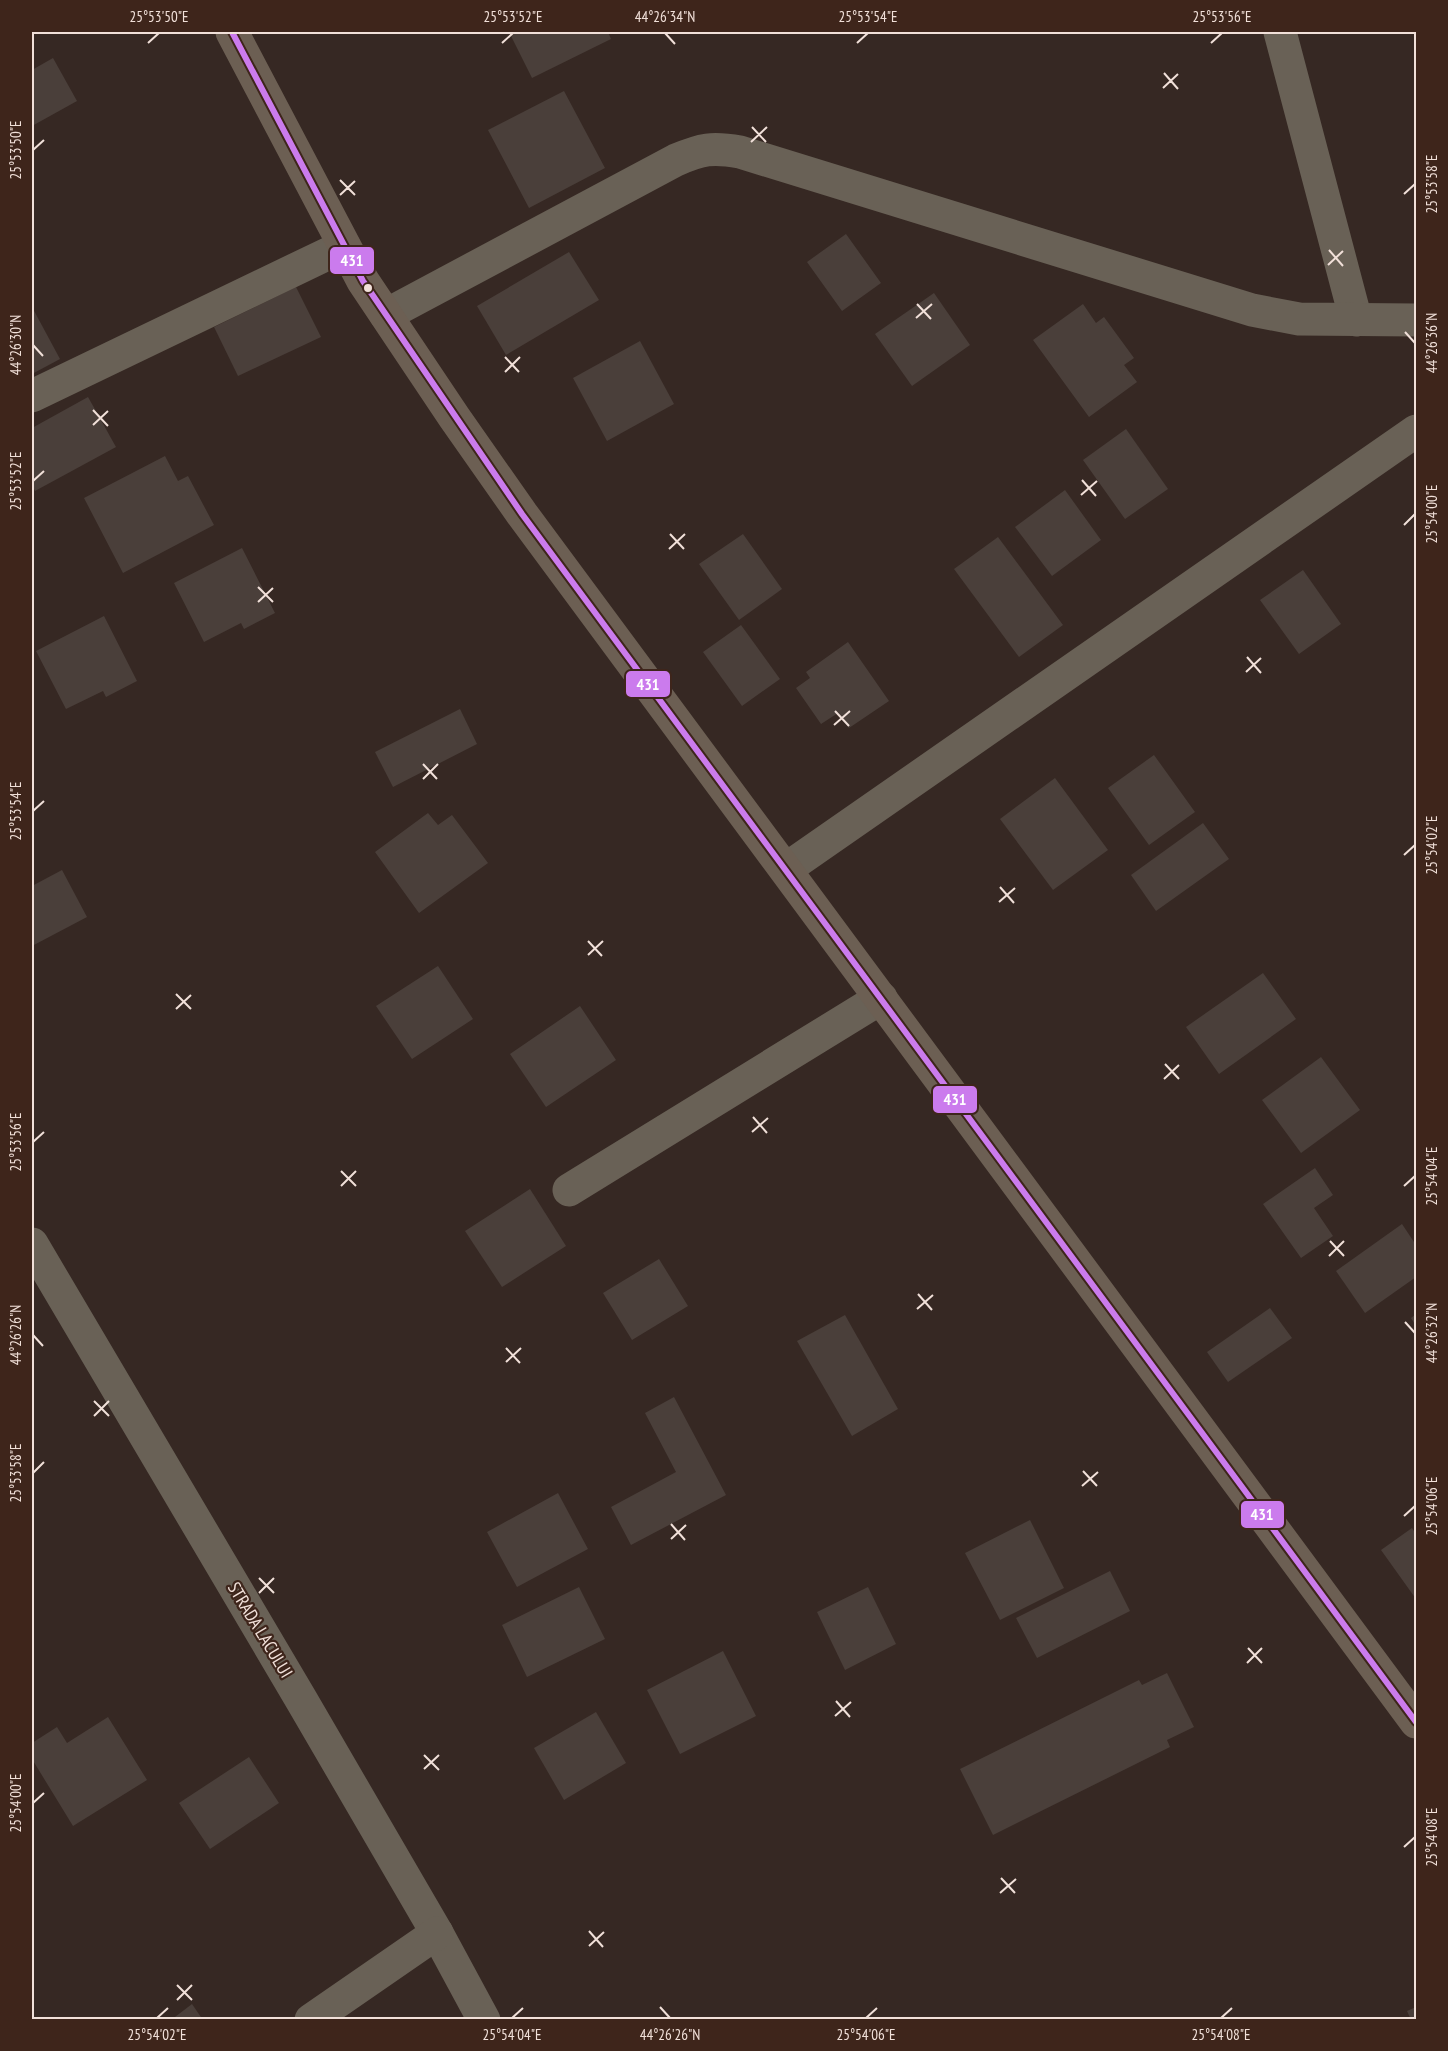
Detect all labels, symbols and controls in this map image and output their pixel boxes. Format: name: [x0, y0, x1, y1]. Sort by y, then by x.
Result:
text: 25°53'50"E: [129, 7, 189, 26]
text: 25°53'52"E: [483, 7, 543, 26]
text: 44°26'34"N: [635, 7, 695, 26]
text: 25°53'54"E: [838, 7, 898, 26]
text: 25°53'56"E: [1192, 7, 1252, 26]
text: 25°53'50"E: [6, 120, 25, 180]
text: 25°53'58"E: [1422, 154, 1441, 214]
line badge: 431: [329, 246, 375, 275]
text: 431: [341, 250, 363, 270]
unlabelled marker: [362, 282, 374, 294]
text: 44°26'36"N: [1422, 313, 1441, 373]
text: 44°26'30"N: [6, 315, 25, 375]
text: 25°53'52"E: [6, 451, 25, 511]
text: 25°54'00"E: [1422, 484, 1441, 544]
line badge: 431: [625, 670, 671, 698]
text: 431: [637, 674, 659, 694]
text: 25°53'54"E: [6, 781, 25, 841]
text: 25°54'02"E: [1422, 815, 1441, 875]
line badge: 431: [932, 1085, 978, 1114]
text: 431: [944, 1089, 966, 1109]
text: 25°53'56"E: [6, 1112, 25, 1172]
text: 25°54'04"E: [1422, 1146, 1441, 1206]
text: 44°26'32"N: [1422, 1303, 1441, 1363]
text: 44°26'26"N: [6, 1305, 25, 1365]
text: 25°53'58"E: [6, 1443, 25, 1503]
text: 25°54'06"E: [1422, 1476, 1441, 1536]
line badge: 431: [1240, 1500, 1285, 1529]
text: 431: [1251, 1504, 1273, 1524]
street label: STRADA LACULUI: [223, 1578, 298, 1682]
text: 25°54'00"E: [6, 1773, 25, 1833]
text: 25°54'08"E: [1422, 1807, 1441, 1867]
text: 25°54'02"E: [127, 2025, 187, 2044]
text: 25°54'04"E: [482, 2025, 542, 2044]
text: 44°26'26"N: [640, 2025, 700, 2044]
text: 25°54'06"E: [836, 2025, 896, 2044]
text: 25°54'08"E: [1191, 2025, 1251, 2044]

